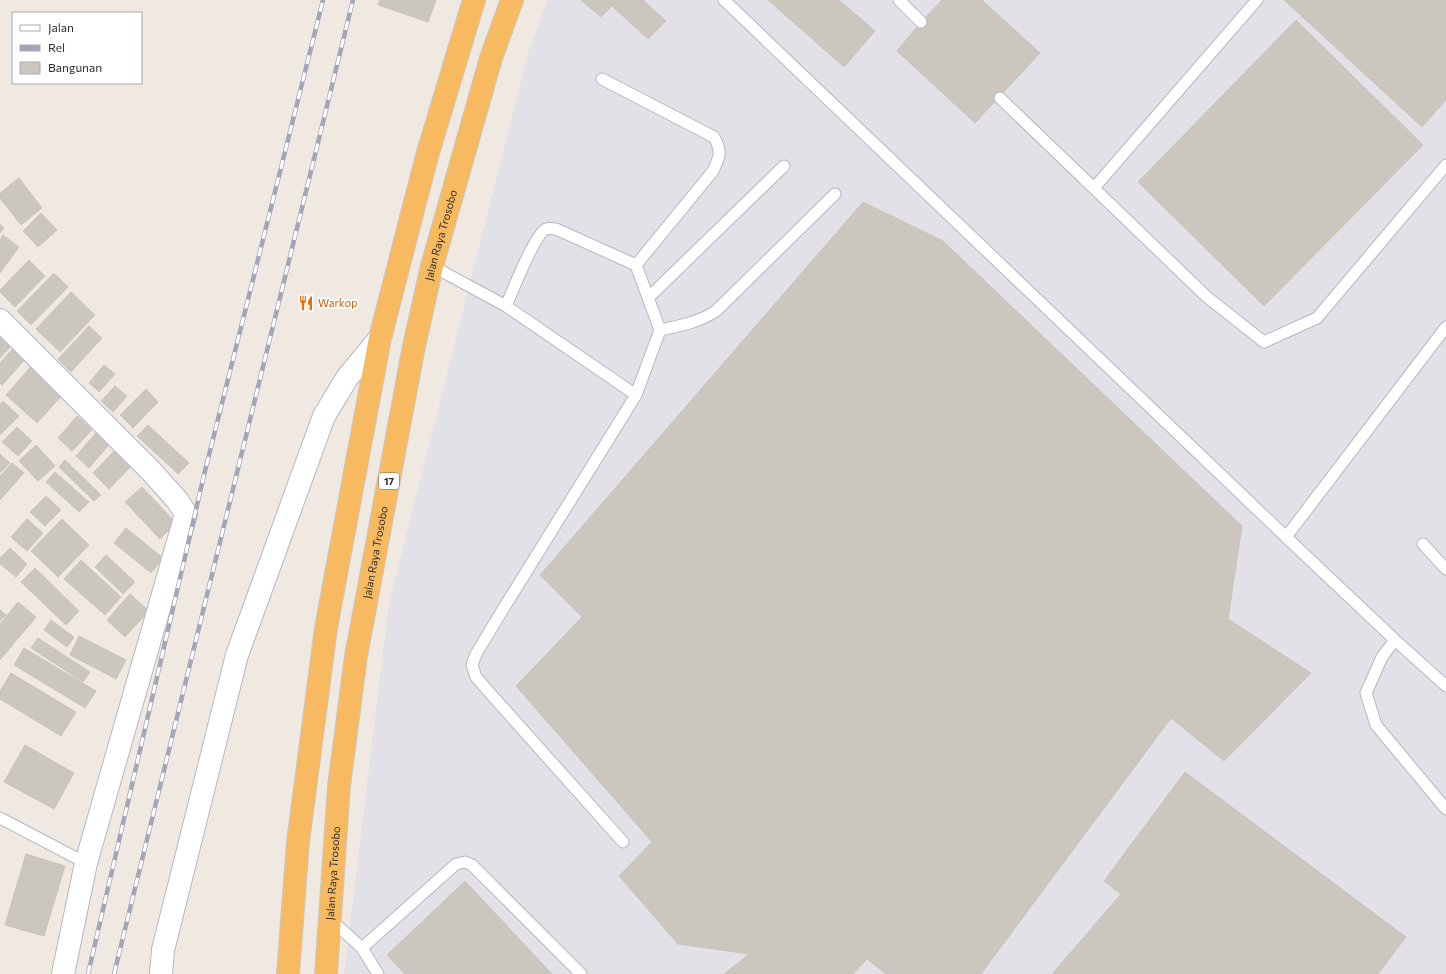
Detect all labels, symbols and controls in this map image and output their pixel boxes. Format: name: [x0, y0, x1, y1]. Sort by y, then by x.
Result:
legend: [12, 12, 142, 84]
text: Jalan: [48, 20, 74, 35]
text: Rel: [48, 40, 65, 54]
text: Bangunan: [48, 60, 102, 74]
street label: Jalan Raya Trosobo: [422, 188, 459, 282]
restaurant icon: Warkop: [297, 294, 315, 312]
place label: Warkop: [318, 296, 358, 309]
road number: 17: [379, 473, 399, 489]
street label: Jalan Raya Trosobo: [360, 504, 390, 600]
street label: Jalan Raya Trosobo: [323, 825, 342, 921]

